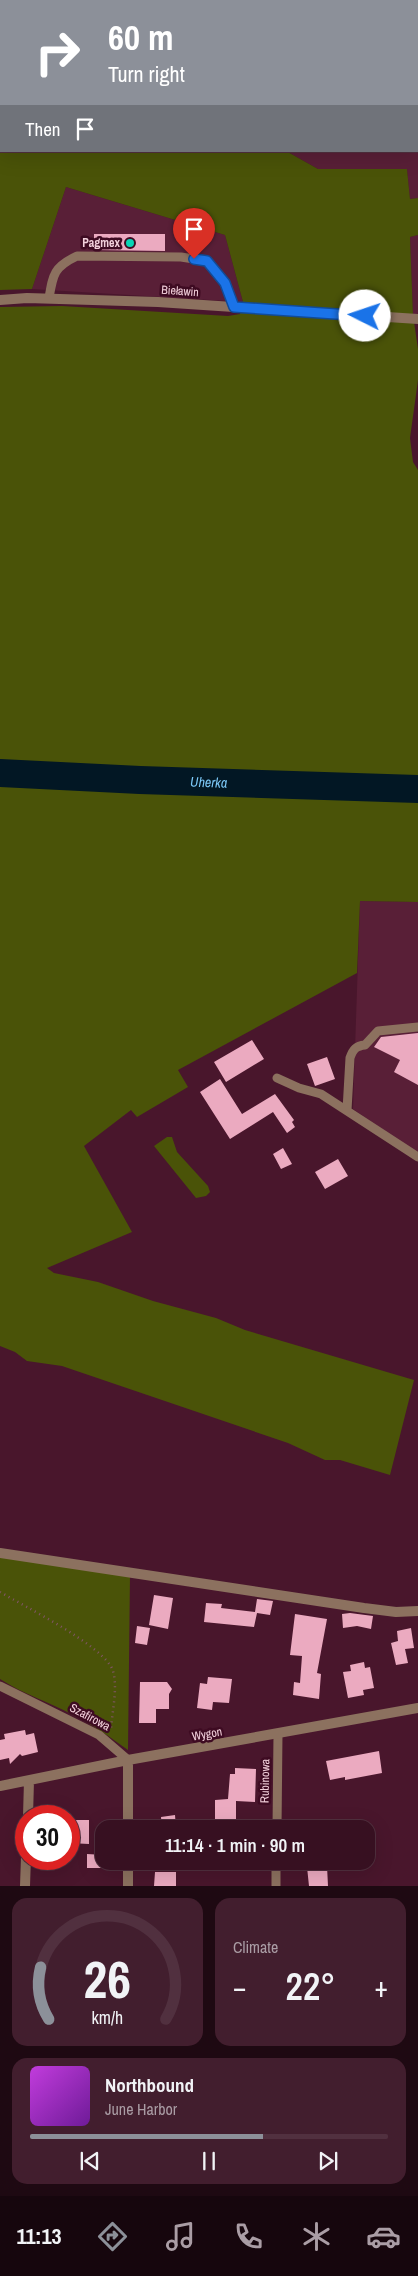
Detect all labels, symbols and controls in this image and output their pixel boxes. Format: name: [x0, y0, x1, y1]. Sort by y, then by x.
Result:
text: 60 m: [108, 14, 173, 61]
icon: right: [25, 20, 90, 85]
text: Turn right: [108, 59, 185, 89]
icon: arrive: [71, 115, 99, 143]
text: Then: [25, 116, 61, 142]
pin: [173, 208, 215, 259]
icon: arrive: [180, 215, 208, 243]
place label: Pagmex: [82, 235, 121, 251]
marker: Pagmex: [124, 237, 136, 249]
street label: Bieławin: [161, 282, 199, 300]
position arrow: [338, 289, 390, 341]
water label: Uherka: [190, 773, 228, 792]
street label: Szafirowa: [67, 1700, 114, 1735]
street label: Wygon: [191, 1723, 223, 1745]
street label: Rubinowa: [257, 1758, 273, 1803]
speed limit sign: 30: [15, 1805, 80, 1870]
text: 11:14 · 1 min · 90 m: [165, 1832, 305, 1858]
text: Climate: [233, 1936, 278, 1958]
text: 26: [84, 1944, 131, 2014]
text: 22°: [286, 1961, 335, 2012]
text: −: [233, 1968, 246, 2006]
text: +: [375, 1968, 388, 2006]
text: km/h: [92, 2006, 123, 2030]
text: Northbound: [105, 2072, 194, 2098]
text: June Harbor: [105, 2098, 177, 2120]
icon: previous: [76, 2147, 104, 2175]
icon: pause: [195, 2147, 223, 2175]
icon: next: [314, 2147, 342, 2175]
icon: directions: [95, 2219, 130, 2254]
icon: music: [163, 2219, 198, 2254]
icon: phone: [231, 2219, 266, 2254]
icon: climate: [299, 2219, 334, 2254]
icon: car: [366, 2219, 401, 2254]
text: 11:13: [16, 2221, 62, 2251]

